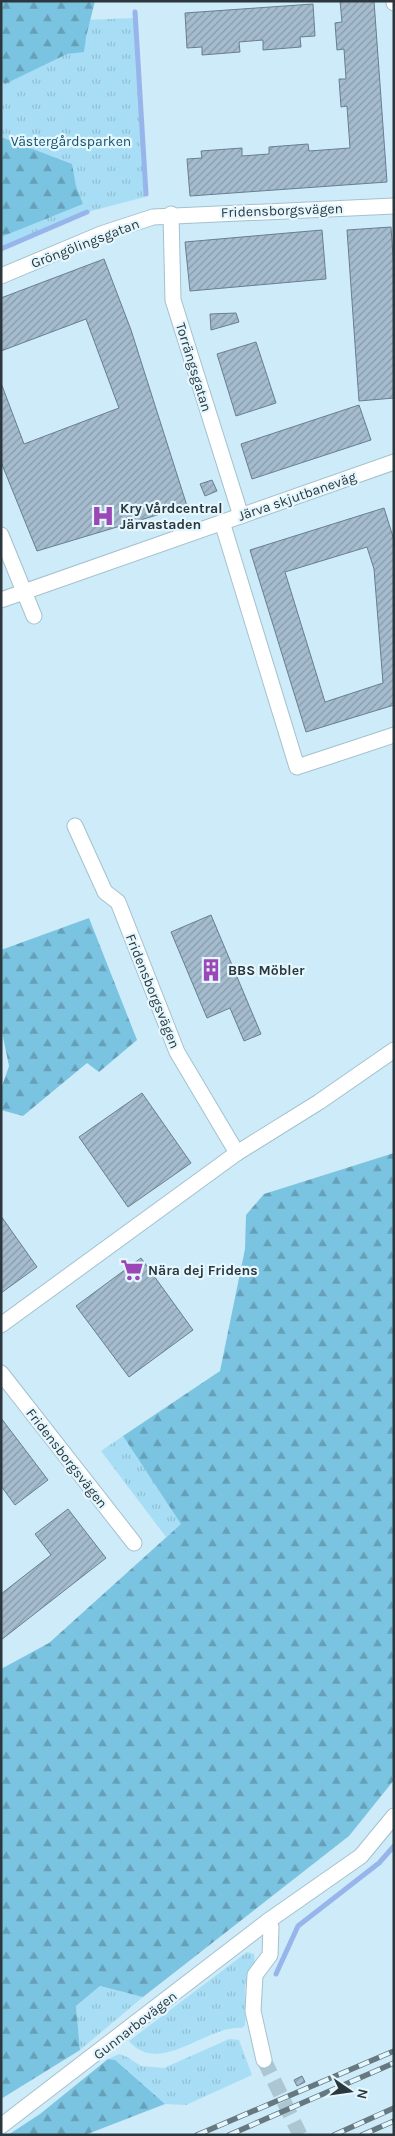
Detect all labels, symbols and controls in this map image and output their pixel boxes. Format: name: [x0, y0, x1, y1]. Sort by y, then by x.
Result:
park label: Västergårdsparken: [11, 133, 131, 150]
street label: Fridensborgsvägen: [221, 200, 343, 221]
street label: Gröngölingsgatan: [29, 215, 142, 272]
street label: Torrängsgatan: [172, 321, 215, 414]
street label: Järva skjutbaneväg: [236, 468, 359, 525]
place label: Kry Vårdcentral Järvastaden: [120, 500, 222, 533]
hospital icon: Kry Vårdcentral Järvastaden: [90, 503, 116, 529]
street label: Fridensborgsvägen: [122, 931, 183, 1051]
building icon: BBS Möbler: [198, 957, 224, 983]
place label: BBS Möbler: [228, 962, 305, 979]
supermarket icon: Nära dej Fridens: [119, 1257, 145, 1283]
place label: Nära dej Fridens: [148, 1262, 258, 1279]
street label: Fridensborgsvägen: [22, 1405, 111, 1512]
street label: Gunnarbovägen: [90, 1987, 180, 2063]
north arrow: [325, 2066, 375, 2116]
text: N: [353, 2087, 372, 2101]

